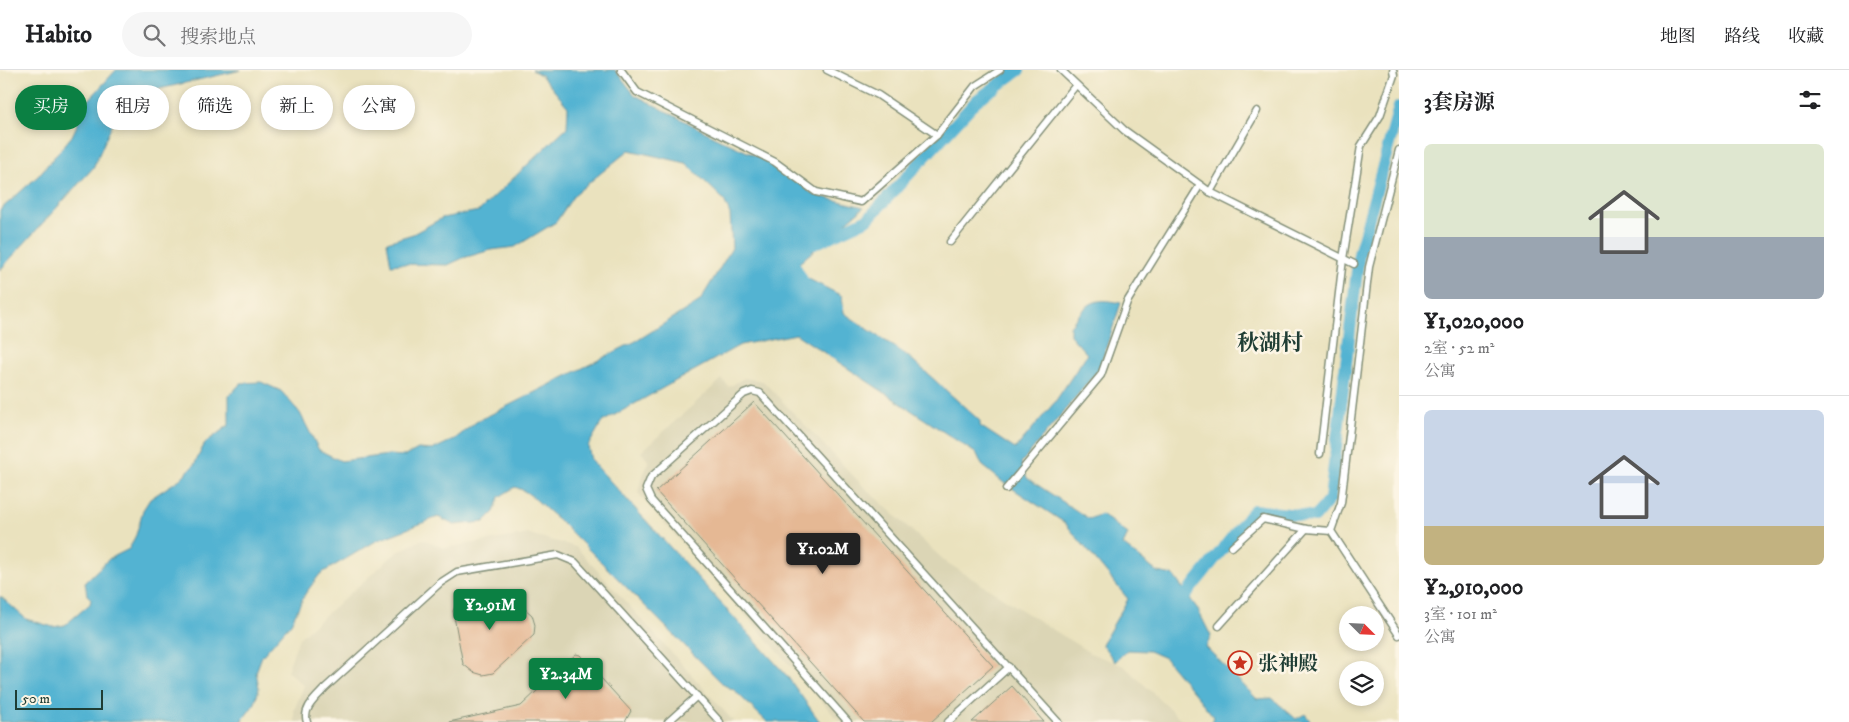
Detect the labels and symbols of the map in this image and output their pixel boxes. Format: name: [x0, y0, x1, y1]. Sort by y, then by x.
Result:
district label: 秋湖村: [1237, 330, 1303, 357]
pin: ¥1.02M: [782, 532, 864, 575]
pin: ¥2.91M: [449, 588, 531, 631]
north arrow: [1339, 606, 1384, 651]
place icon: 张神殿: [1227, 650, 1253, 676]
place label: 张神殿: [1258, 652, 1318, 677]
pin: ¥2.34M: [525, 658, 607, 700]
scale bar: [15, 687, 102, 710]

